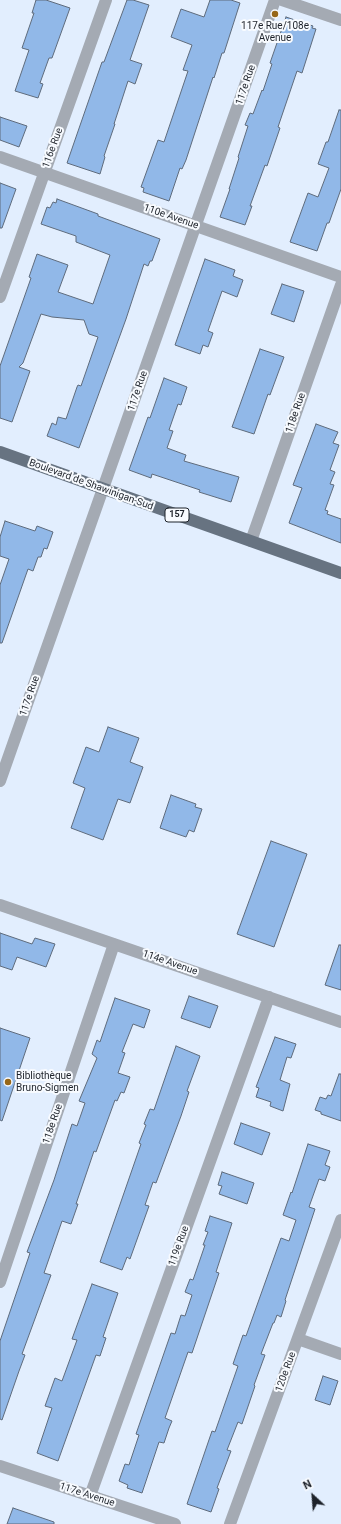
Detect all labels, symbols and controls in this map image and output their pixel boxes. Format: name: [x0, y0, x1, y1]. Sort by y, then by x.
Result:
marker: 117e Rue/108e Avenue: [270, 9, 280, 19]
place label: 117e Rue/108e Avenue: [241, 20, 309, 44]
street label: 117e Rue: [234, 63, 258, 107]
street label: 116e Rue: [40, 126, 66, 170]
street label: 110e Avenue: [142, 202, 200, 232]
street label: 117e Rue: [126, 369, 150, 413]
street label: 118e Rue: [284, 391, 308, 435]
street label: Boulevard de Shawinigan-Sud: [27, 457, 155, 513]
road number: 157: [165, 508, 189, 522]
street label: 117e Rue: [18, 674, 42, 718]
street label: 114e Avenue: [141, 948, 199, 978]
place label: Bibliothèque Bruno-Sigmen: [16, 1070, 79, 1094]
marker: Bibliothèque Bruno-Sigmen: [3, 1077, 13, 1087]
street label: 118e Rue: [41, 1102, 65, 1146]
street label: 119e Rue: [166, 1224, 192, 1268]
street label: 120e Rue: [273, 1350, 299, 1394]
north arrow: [293, 1476, 333, 1516]
text: N: [301, 1477, 314, 1492]
street label: 117e Avenue: [58, 1480, 116, 1510]

